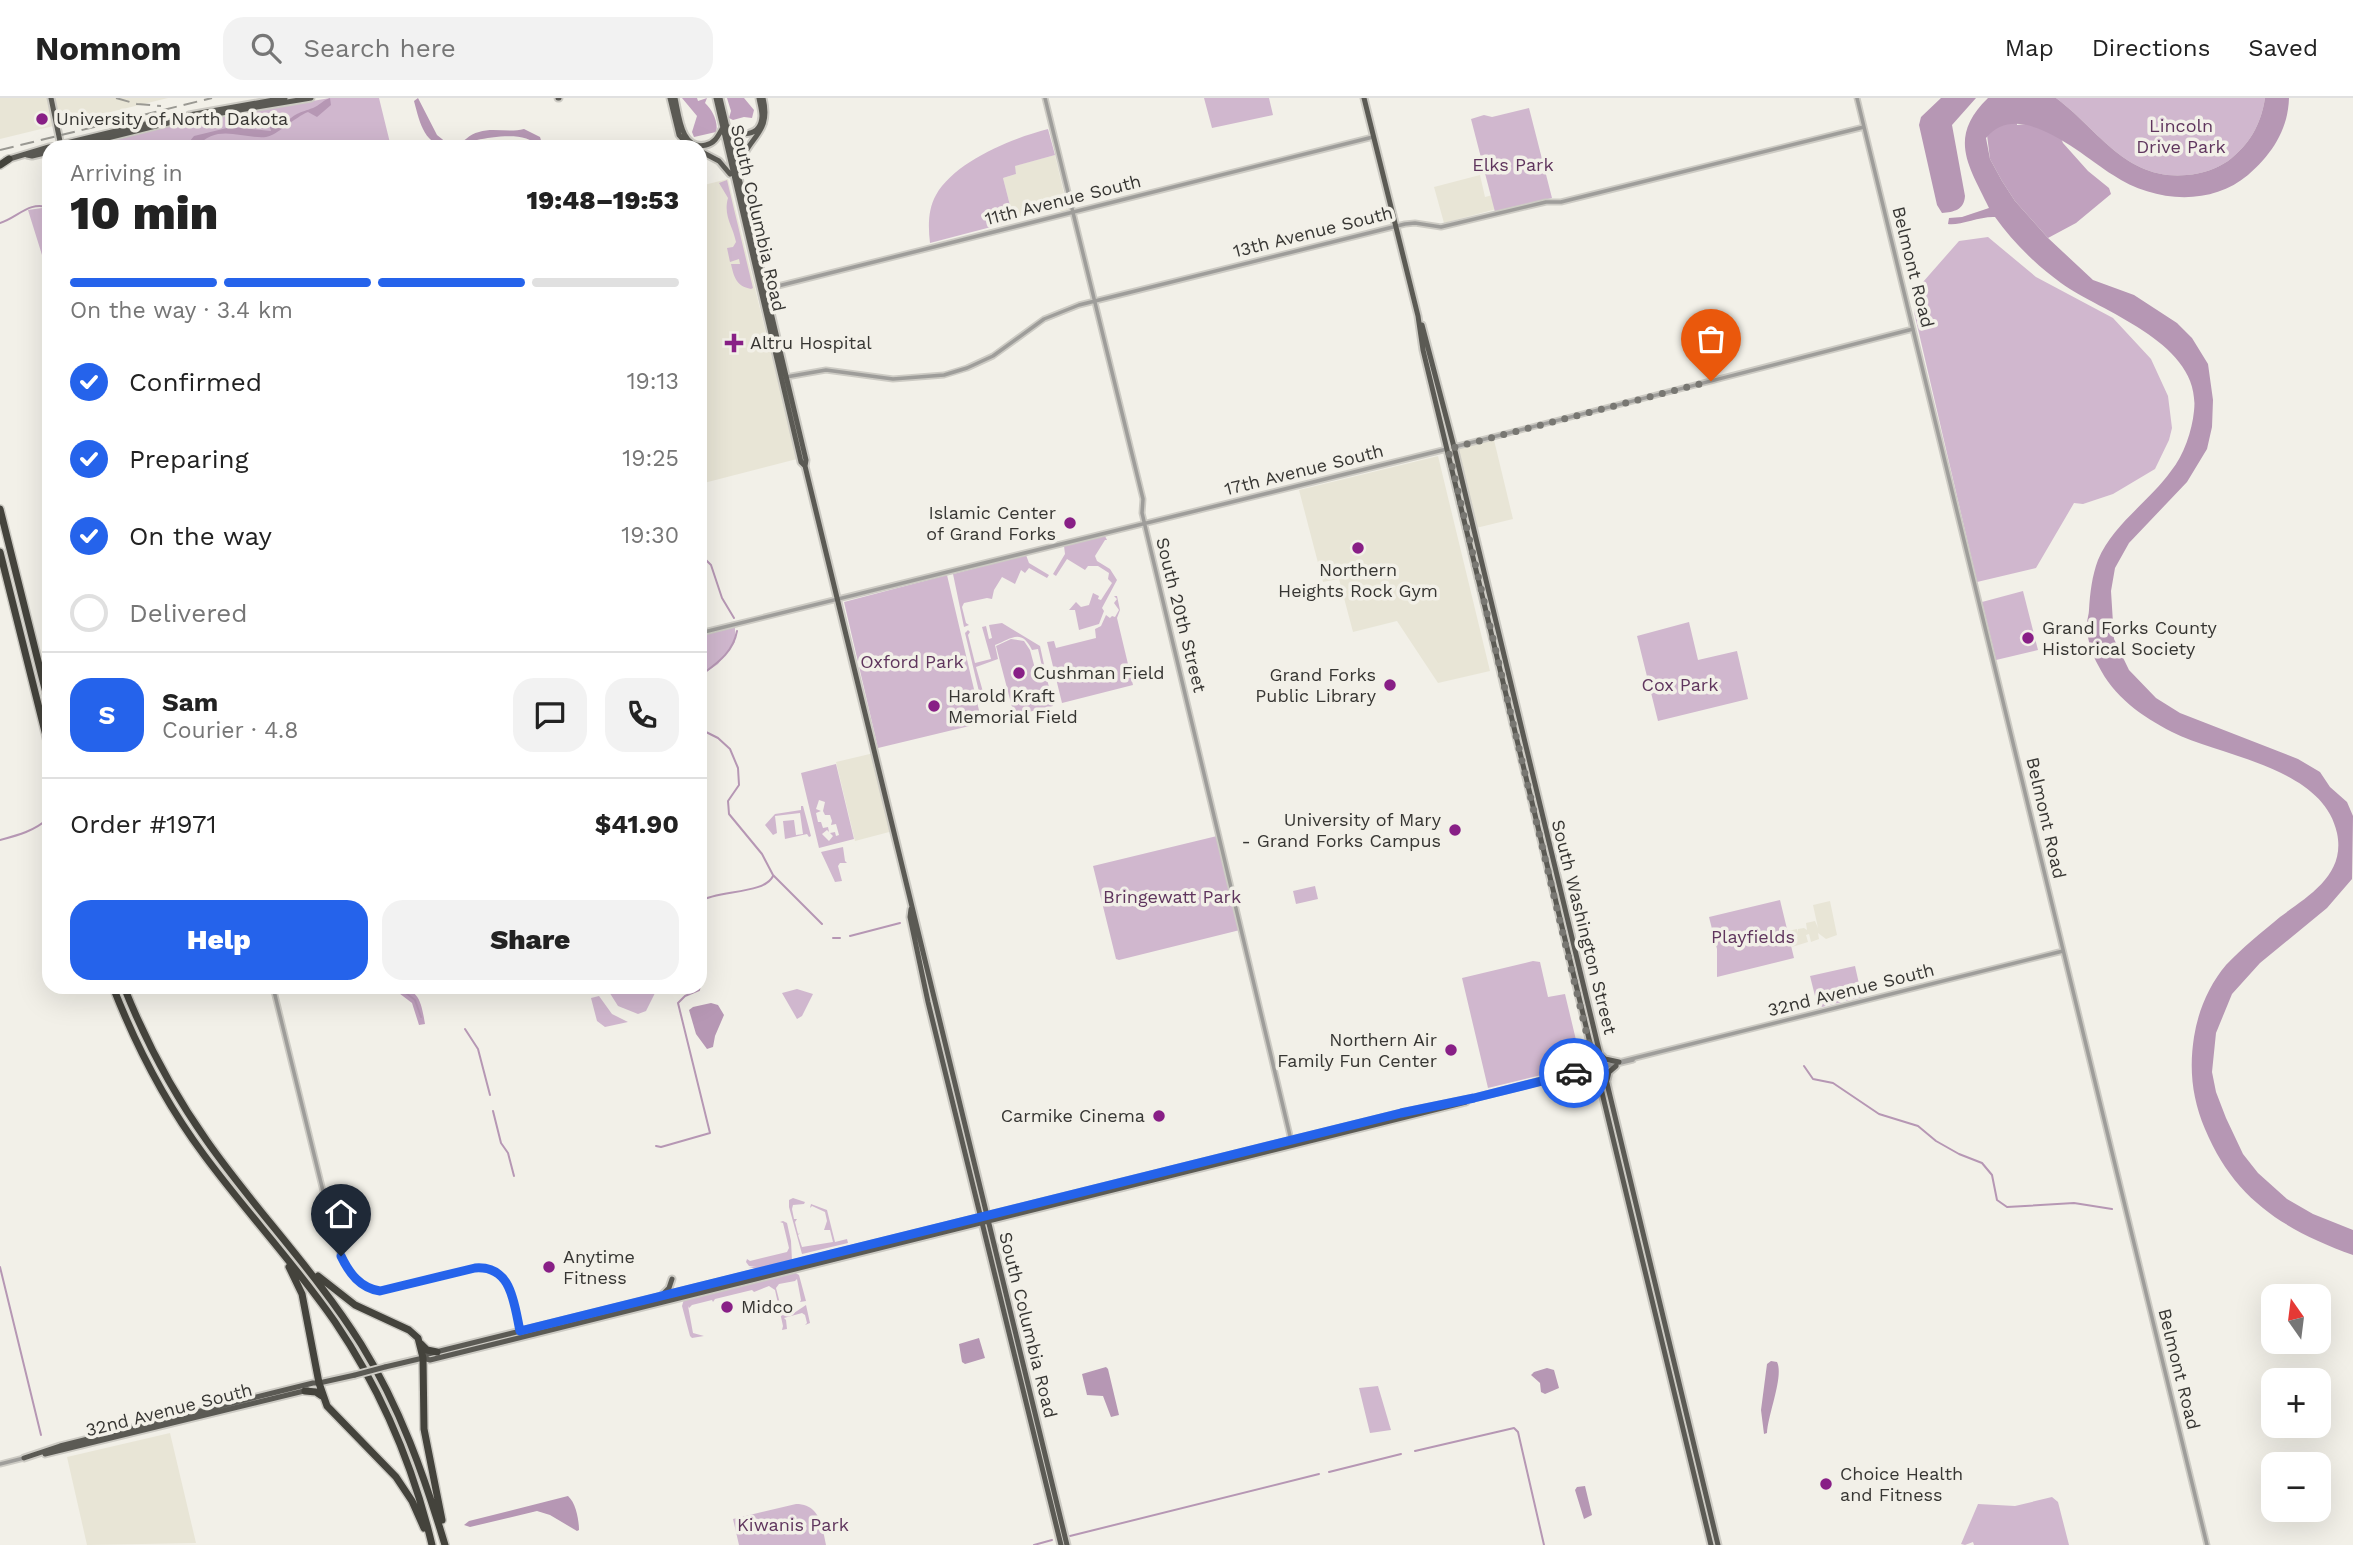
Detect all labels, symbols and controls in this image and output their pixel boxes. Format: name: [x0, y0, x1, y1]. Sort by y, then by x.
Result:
search box: [223, 17, 713, 80]
text: Nomnom: [35, 29, 181, 68]
icon: search: [247, 29, 285, 67]
text: Search here: [303, 33, 456, 63]
text: Map: [2005, 34, 2054, 62]
text: Directions: [2092, 34, 2210, 62]
text: Saved: [2248, 34, 2318, 62]
place label: University of North Dakota: [56, 108, 288, 129]
marker: University of North Dakota: [34, 111, 50, 127]
park label: Lincoln Drive Park: [2136, 115, 2226, 157]
street label: South Columbia Road: [727, 122, 790, 313]
park label: Elks Park: [1472, 154, 1554, 175]
text: Arriving in: [70, 160, 183, 187]
street label: 11th Avenue South: [983, 170, 1143, 229]
text: 19:48–19:53: [527, 185, 679, 215]
text: 10 min: [70, 186, 218, 240]
street label: 13th Avenue South: [1231, 202, 1395, 261]
street label: Belmont Road: [1888, 204, 1939, 330]
text: On the way · 3.4 km: [70, 297, 293, 324]
pin: [1681, 309, 1741, 381]
icon: bag: [1692, 320, 1730, 358]
place label: Altru Hospital: [750, 332, 872, 353]
marker: Altru Hospital: [724, 333, 744, 353]
icon: check: [70, 363, 108, 401]
text: Confirmed: [129, 367, 262, 397]
text: 19:13: [627, 368, 679, 395]
icon: check: [70, 440, 108, 478]
street label: 17th Avenue South: [1222, 440, 1386, 499]
text: Preparing: [129, 444, 249, 474]
text: 19:25: [622, 445, 679, 472]
place label: Islamic Center of Grand Forks: [926, 502, 1056, 544]
marker: Islamic Center of Grand Forks: [1062, 515, 1078, 531]
icon: check: [70, 517, 108, 555]
text: On the way: [129, 521, 272, 551]
text: 19:30: [621, 522, 679, 549]
street label: South 20th Street: [1152, 535, 1211, 695]
marker: Northern Heights Rock Gym: [1350, 540, 1366, 556]
place label: Northern Heights Rock Gym: [1278, 559, 1438, 601]
text: Delivered: [129, 598, 248, 628]
place label: Grand Forks County Historical Society: [2042, 617, 2217, 659]
marker: Grand Forks County Historical Society: [2020, 630, 2036, 646]
park label: Oxford Park: [860, 651, 964, 672]
place label: Cushman Field: [1033, 662, 1165, 683]
place label: Grand Forks Public Library: [1255, 664, 1377, 706]
marker: Cushman Field: [1011, 665, 1027, 681]
park label: Cox Park: [1642, 674, 1718, 695]
marker: Grand Forks Public Library: [1382, 677, 1398, 693]
button: chat: [513, 678, 587, 752]
button: phone: [605, 678, 679, 752]
place label: Harold Kraft Memorial Field: [948, 685, 1078, 727]
text: Sam: [162, 687, 218, 717]
marker: Harold Kraft Memorial Field: [926, 698, 942, 714]
text: S: [99, 700, 115, 730]
text: Courier · 4.8: [162, 717, 298, 744]
street label: Belmont Road: [2022, 755, 2071, 881]
text: Order #1971: [70, 809, 217, 839]
text: $41.90: [595, 809, 679, 839]
place label: University of Mary - Grand Forks Campus: [1241, 809, 1442, 851]
street label: South Washington Street: [1548, 817, 1621, 1037]
marker: University of Mary - Grand Forks Campus: [1447, 822, 1463, 838]
park label: Bringewatt Park: [1103, 886, 1241, 907]
button: Help: [70, 900, 368, 980]
button: Share: [382, 900, 679, 980]
park label: Playfields: [1711, 926, 1795, 947]
street label: 32nd Avenue South: [1765, 959, 1936, 1020]
place label: Northern Air Family Fun Center: [1277, 1029, 1437, 1071]
courier: [1539, 1038, 1609, 1108]
marker: Northern Air Family Fun Center: [1443, 1042, 1459, 1058]
icon: car: [1555, 1054, 1593, 1092]
place label: Carmike Cinema: [1001, 1105, 1145, 1126]
marker: Carmike Cinema: [1151, 1108, 1167, 1124]
pin: [311, 1184, 371, 1256]
icon: home: [322, 1195, 360, 1233]
street label: South Columbia Road: [995, 1230, 1062, 1420]
place label: Anytime Fitness: [563, 1246, 635, 1288]
marker: Anytime Fitness: [541, 1259, 557, 1275]
north arrow: [2261, 1284, 2331, 1354]
map controls: [2261, 1284, 2331, 1522]
place label: Midco: [741, 1296, 793, 1317]
marker: Midco: [719, 1299, 735, 1315]
street label: Belmont Road: [2154, 1306, 2205, 1432]
button: +: [2261, 1368, 2331, 1438]
street label: 32nd Avenue South: [83, 1379, 254, 1440]
button: −: [2261, 1452, 2331, 1522]
place label: Choice Health and Fitness: [1840, 1463, 1963, 1505]
marker: Choice Health and Fitness: [1818, 1476, 1834, 1492]
park label: Kiwanis Park: [737, 1514, 849, 1535]

